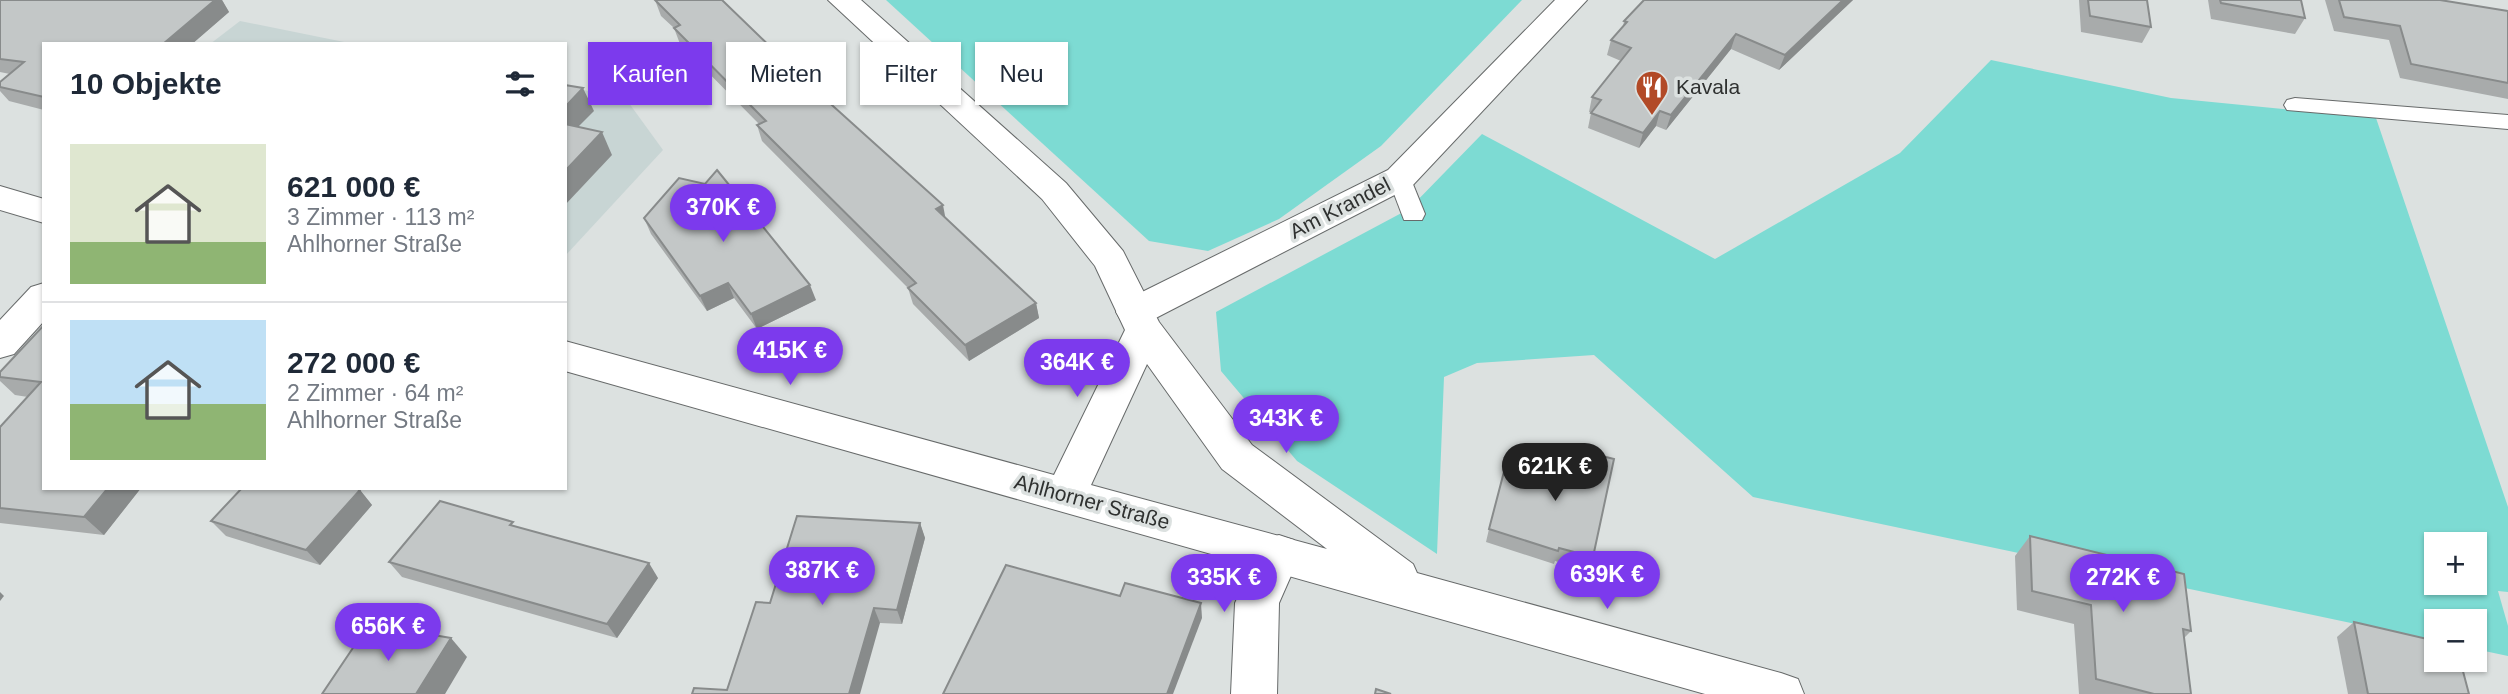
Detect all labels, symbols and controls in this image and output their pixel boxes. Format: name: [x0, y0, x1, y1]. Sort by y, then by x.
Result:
chip: Kaufen: [588, 42, 712, 105]
chip: Mieten: [726, 42, 846, 105]
chip: Filter: [860, 42, 961, 105]
chip: Neu: [975, 42, 1068, 105]
icon: filters: [501, 65, 539, 103]
text: 10 Objekte: [70, 67, 222, 100]
restaurant icon: Kavala: [1633, 68, 1671, 117]
place label: Kavala: [1676, 75, 1741, 98]
text: 621 000 €: [287, 170, 420, 203]
icon: home: [126, 172, 210, 256]
street label: Am Krandel: [1286, 172, 1394, 243]
pin: 370K €: [666, 184, 780, 244]
text: 370K €: [686, 194, 760, 220]
text: 3 Zimmer · 113 m²: [287, 204, 474, 230]
text: Ahlhorner Straße: [287, 231, 462, 257]
pin: 415K €: [733, 328, 847, 387]
text: 415K €: [753, 337, 827, 363]
pin: 364K €: [1020, 340, 1134, 399]
text: 272 000 €: [287, 346, 420, 379]
icon: home: [126, 348, 210, 432]
text: 364K €: [1040, 349, 1114, 375]
text: 2 Zimmer · 64 m²: [287, 380, 463, 406]
pin: 343K €: [1229, 396, 1343, 455]
text: 343K €: [1249, 405, 1323, 431]
text: Ahlhorner Straße: [287, 407, 462, 433]
pin: 621K €: [1498, 444, 1612, 503]
text: 621K €: [1518, 453, 1592, 479]
street label: Ahlhorner Straße: [1012, 470, 1172, 533]
map controls: [2424, 532, 2487, 672]
button: +: [2424, 532, 2487, 595]
pin: 387K €: [765, 548, 879, 607]
pin: 639K €: [1550, 552, 1664, 611]
pin: 335K €: [1167, 554, 1281, 614]
pin: 272K €: [2066, 554, 2180, 614]
text: 387K €: [785, 557, 859, 583]
text: 639K €: [1570, 561, 1644, 587]
text: 335K €: [1187, 564, 1261, 590]
text: 272K €: [2086, 564, 2160, 590]
pin: 656K €: [331, 604, 445, 663]
button: −: [2424, 609, 2487, 672]
text: 656K €: [351, 613, 425, 639]

